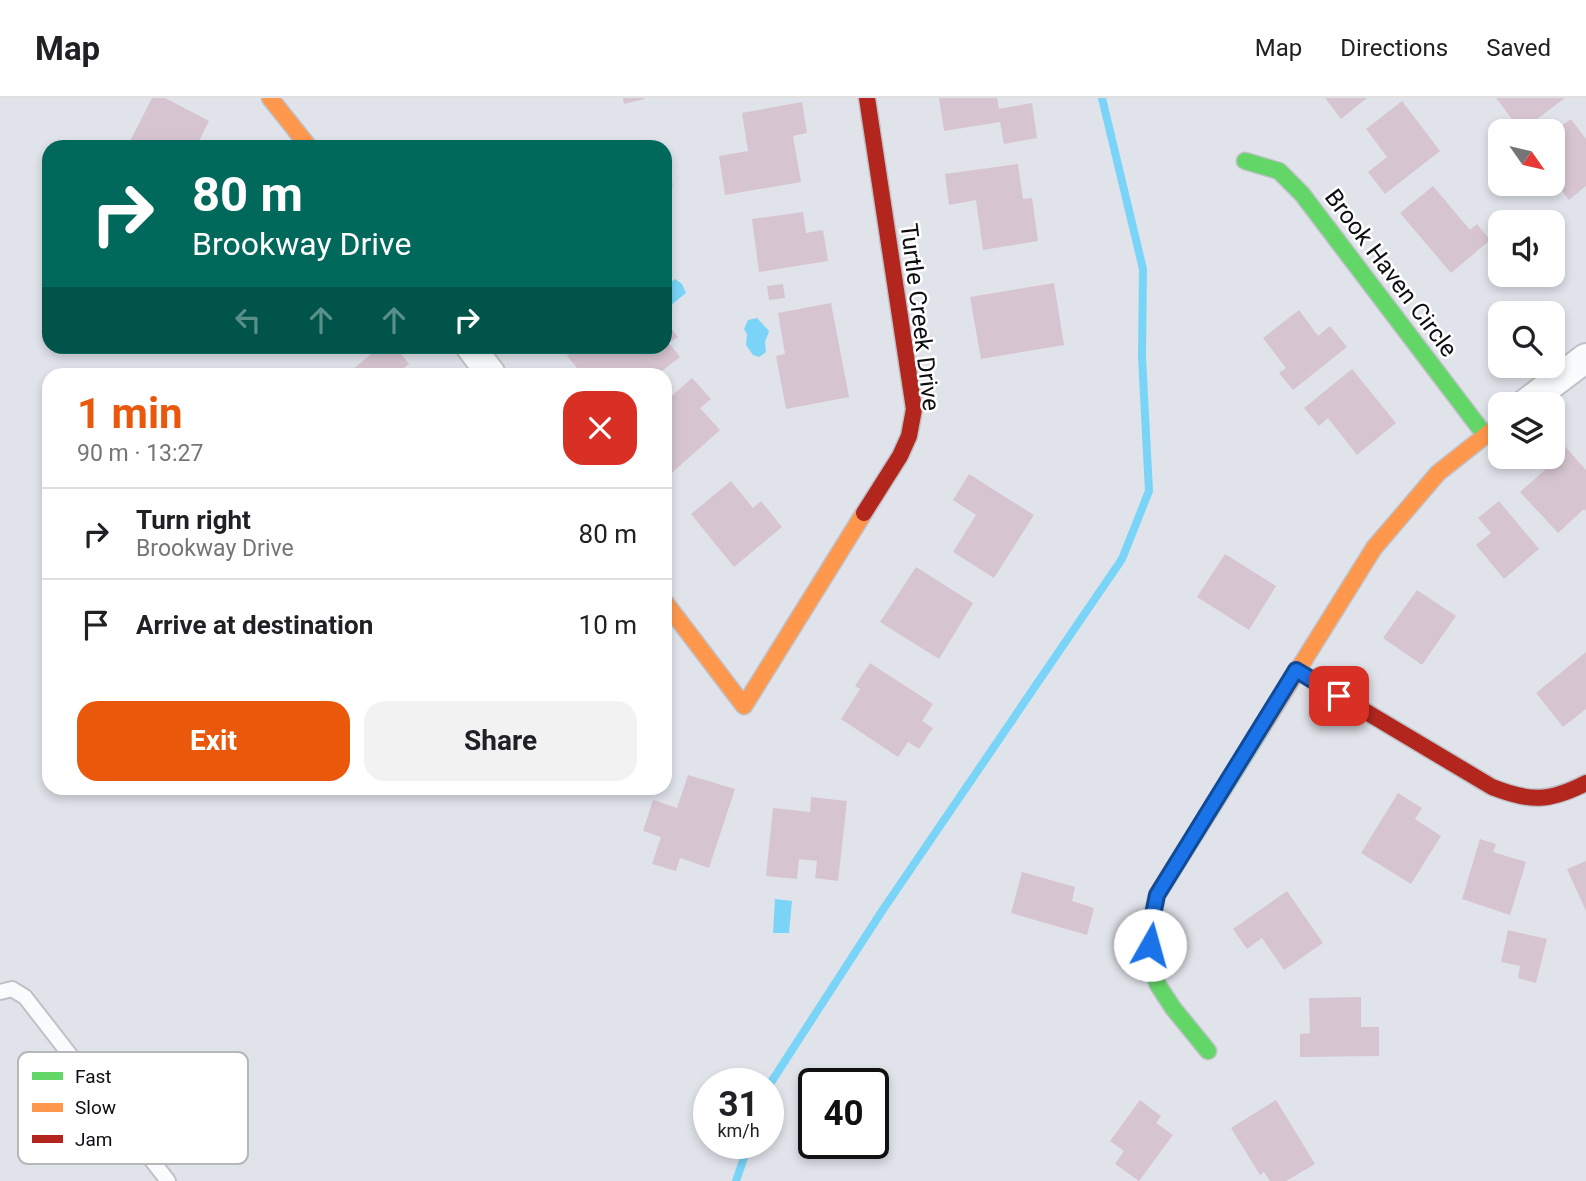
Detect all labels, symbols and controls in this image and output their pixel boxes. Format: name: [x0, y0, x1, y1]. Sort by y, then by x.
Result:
text: Map: [35, 29, 100, 68]
text: Map: [1255, 34, 1302, 62]
text: Directions: [1340, 34, 1448, 62]
text: Saved: [1486, 34, 1551, 62]
north arrow: [1488, 119, 1564, 196]
map controls: [1488, 119, 1565, 469]
text: 80 m: [192, 166, 303, 223]
icon: right: [77, 168, 168, 259]
street label: Brook Haven Circle: [1319, 184, 1463, 362]
button: sound: [1488, 210, 1565, 287]
street label: Turtle Creek Drive: [895, 222, 945, 412]
text: Brookway Drive: [192, 225, 411, 263]
icon: left: [229, 301, 267, 339]
icon: ahead: [302, 301, 340, 339]
icon: ahead: [375, 301, 413, 339]
icon: right: [448, 301, 486, 339]
button: search: [1488, 301, 1565, 378]
text: 1 min: [77, 389, 183, 438]
button: close: [563, 391, 637, 465]
button: layers: [1488, 392, 1565, 469]
text: 90 m · 13:27: [77, 440, 203, 467]
text: Turn right: [136, 505, 251, 535]
icon: right: [77, 515, 115, 553]
text: 80 m: [579, 519, 637, 549]
text: Brookway Drive: [136, 535, 294, 562]
icon: arrive: [77, 606, 115, 644]
text: Arrive at destination: [136, 610, 373, 640]
text: 10 m: [579, 610, 637, 640]
pin: [1309, 666, 1369, 726]
icon: arrive: [1320, 677, 1358, 715]
button: Exit: [77, 701, 350, 781]
button: Share: [364, 701, 637, 781]
position arrow: [1113, 908, 1187, 982]
legend: [18, 1052, 248, 1164]
text: Fast: [75, 1065, 112, 1088]
speed limit sign: 40: [798, 1068, 889, 1159]
text: 31: [718, 1084, 759, 1125]
text: Slow: [75, 1096, 116, 1119]
text: km/h: [717, 1120, 760, 1141]
text: Jam: [75, 1128, 112, 1151]

